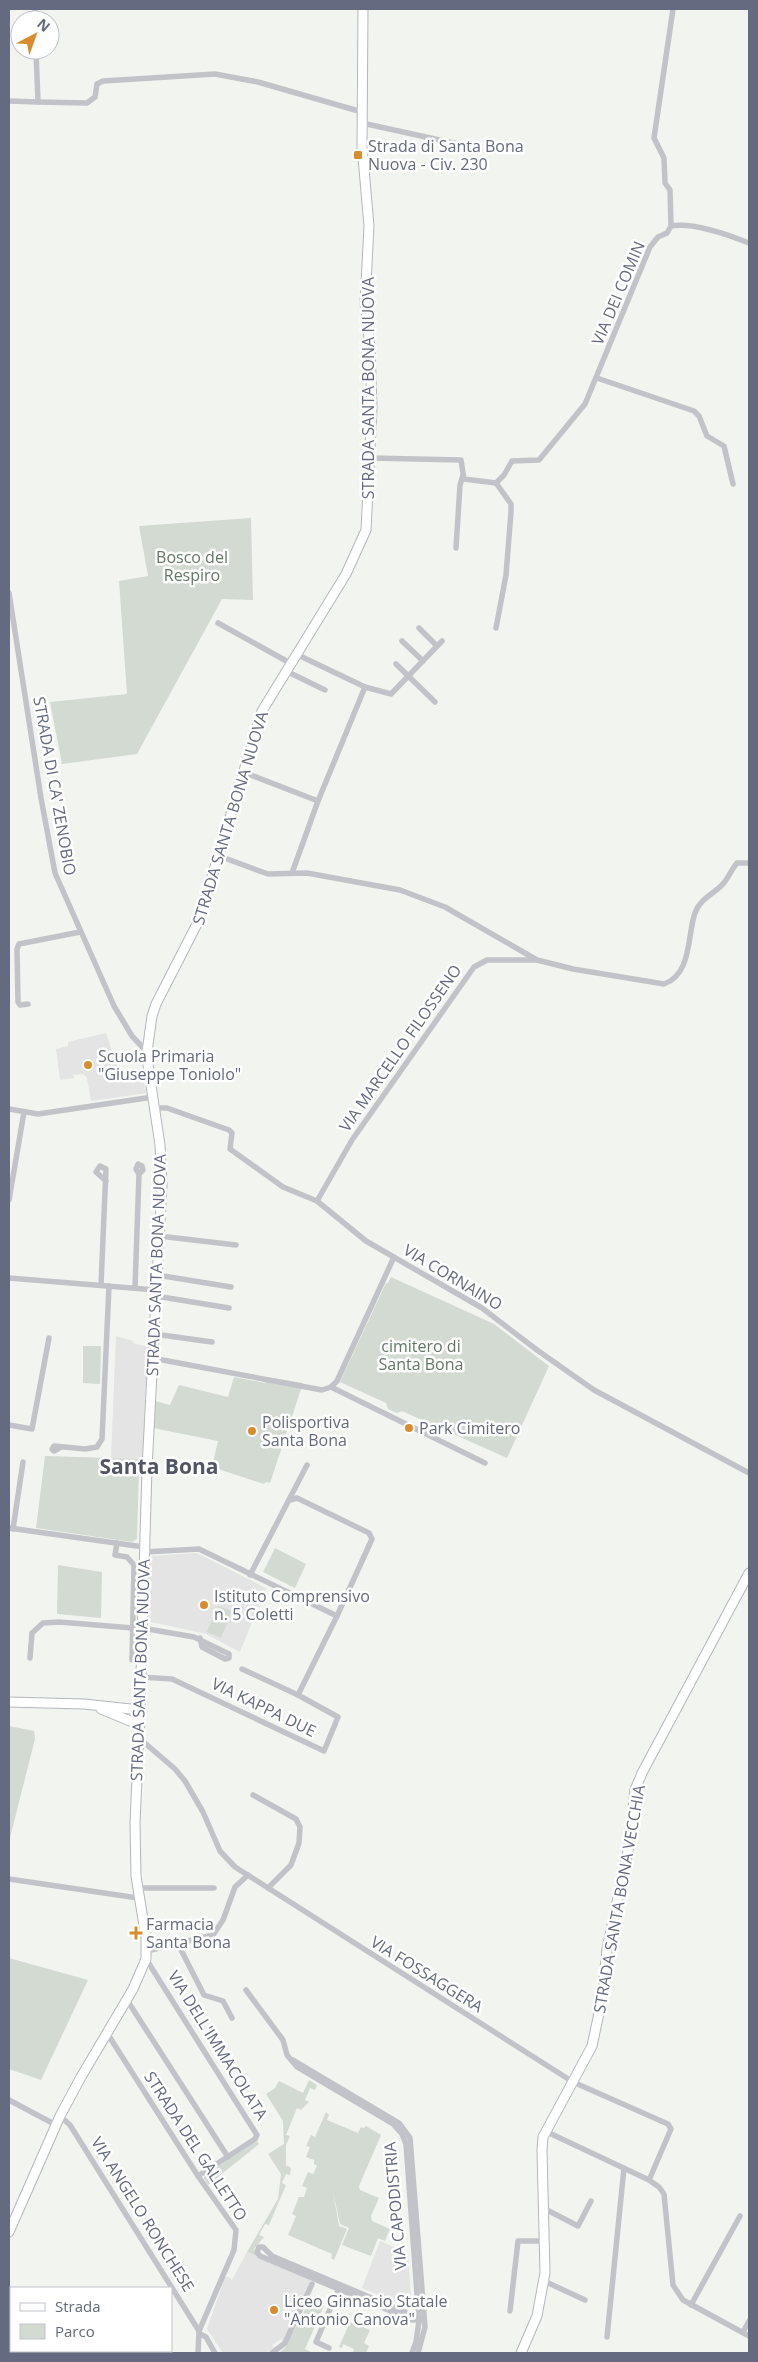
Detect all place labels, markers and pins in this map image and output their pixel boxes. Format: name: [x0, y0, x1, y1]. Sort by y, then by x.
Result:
place label: Strada di Santa Bona Nuova - Civ. 230: [368, 135, 524, 175]
marker: Strada di Santa Bona Nuova - Civ. 230: [352, 149, 364, 161]
place label: Scuola Primaria "Giuseppe Toniolo": [98, 1045, 241, 1085]
marker: Scuola Primaria "Giuseppe Toniolo": [82, 1059, 94, 1071]
place label: Polisportiva Santa Bona: [262, 1411, 350, 1451]
place label: Park Cimitero: [419, 1417, 520, 1439]
marker: Park Cimitero: [403, 1422, 415, 1434]
marker: Polisportiva Santa Bona: [246, 1425, 258, 1437]
place label: Istituto Comprensivo n. 5 Coletti: [214, 1585, 370, 1625]
marker: Istituto Comprensivo n. 5 Coletti: [198, 1599, 210, 1611]
place label: Farmacia Santa Bona: [146, 1913, 231, 1953]
marker: Farmacia Santa Bona: [130, 1927, 142, 1939]
place label: Liceo Ginnasio Statale "Antonio Canova": [284, 2290, 447, 2330]
marker: Liceo Ginnasio Statale "Antonio Canova": [268, 2304, 280, 2316]

